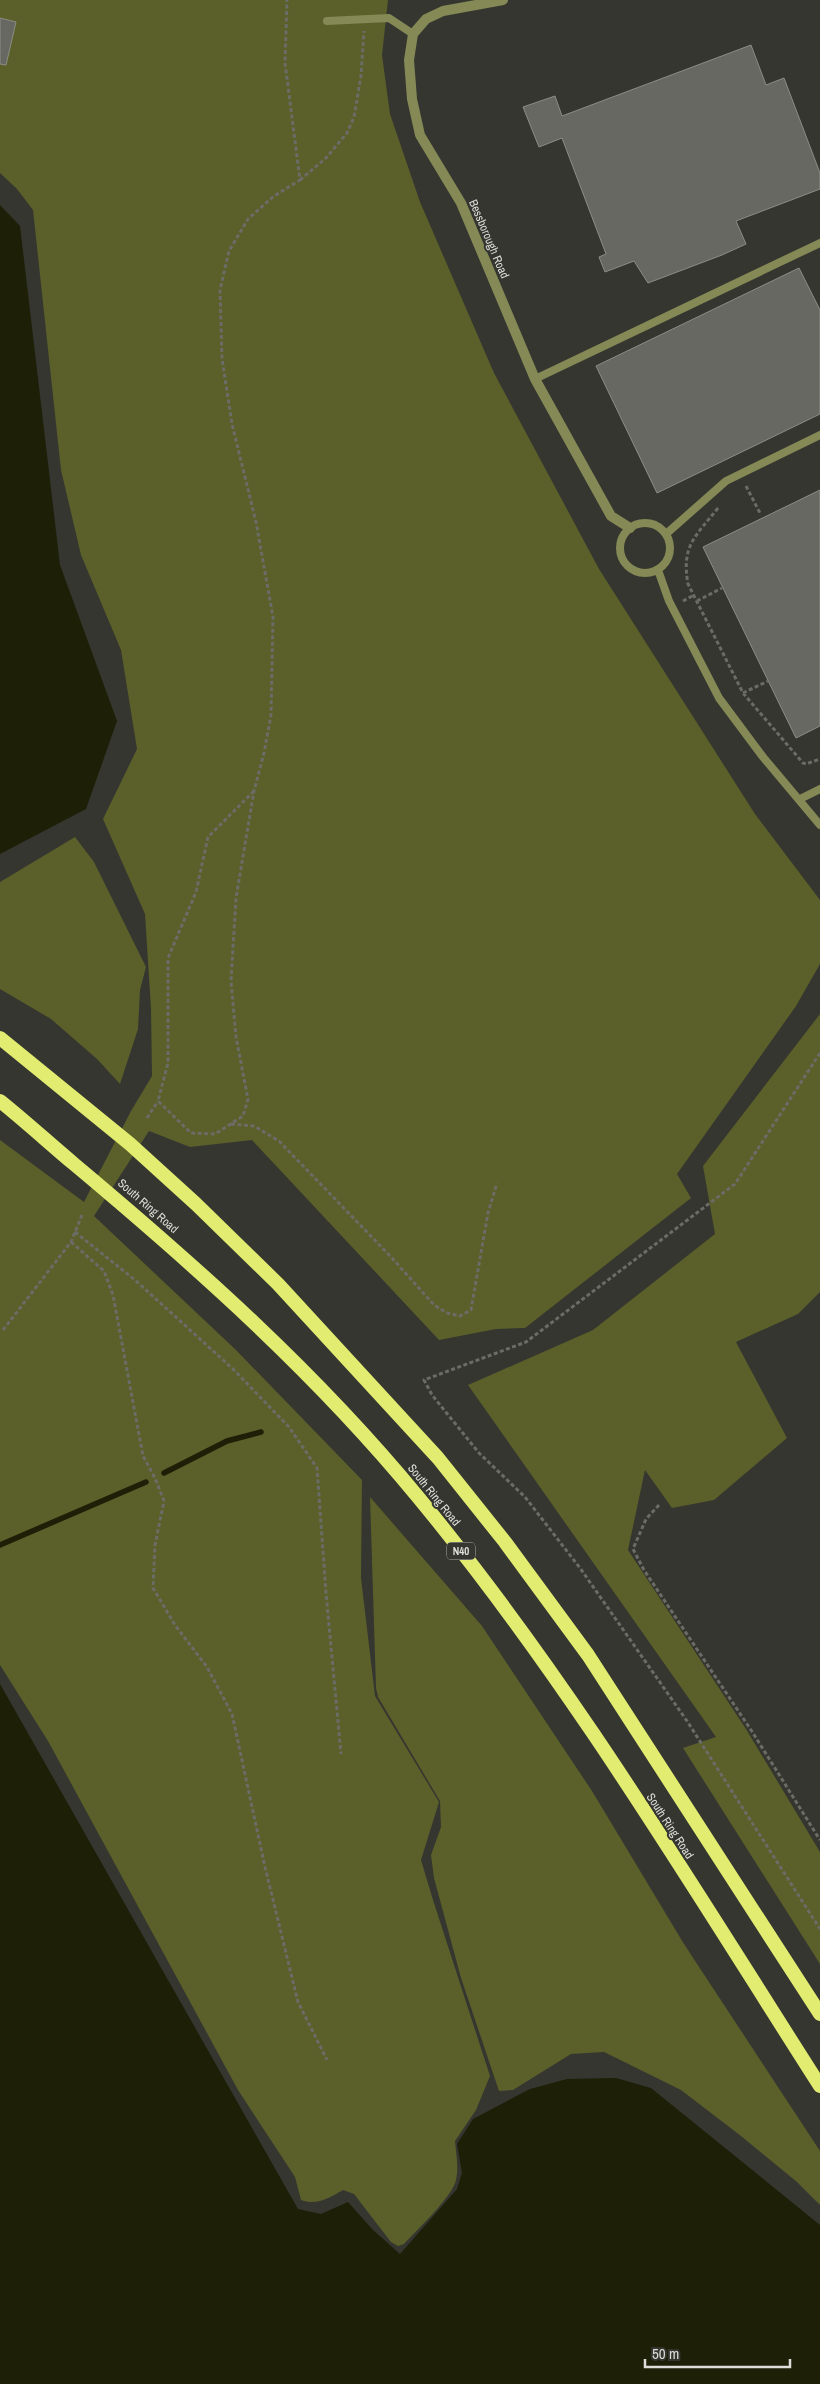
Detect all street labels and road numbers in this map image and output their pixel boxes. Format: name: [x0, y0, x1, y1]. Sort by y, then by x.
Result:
street label: Bessborough Road: [465, 197, 513, 281]
street label: South Ring Road: [114, 1175, 182, 1237]
street label: South Ring Road: [404, 1461, 464, 1529]
road number: N40: [447, 1542, 475, 1560]
street label: South Ring Road: [643, 1790, 697, 1862]

